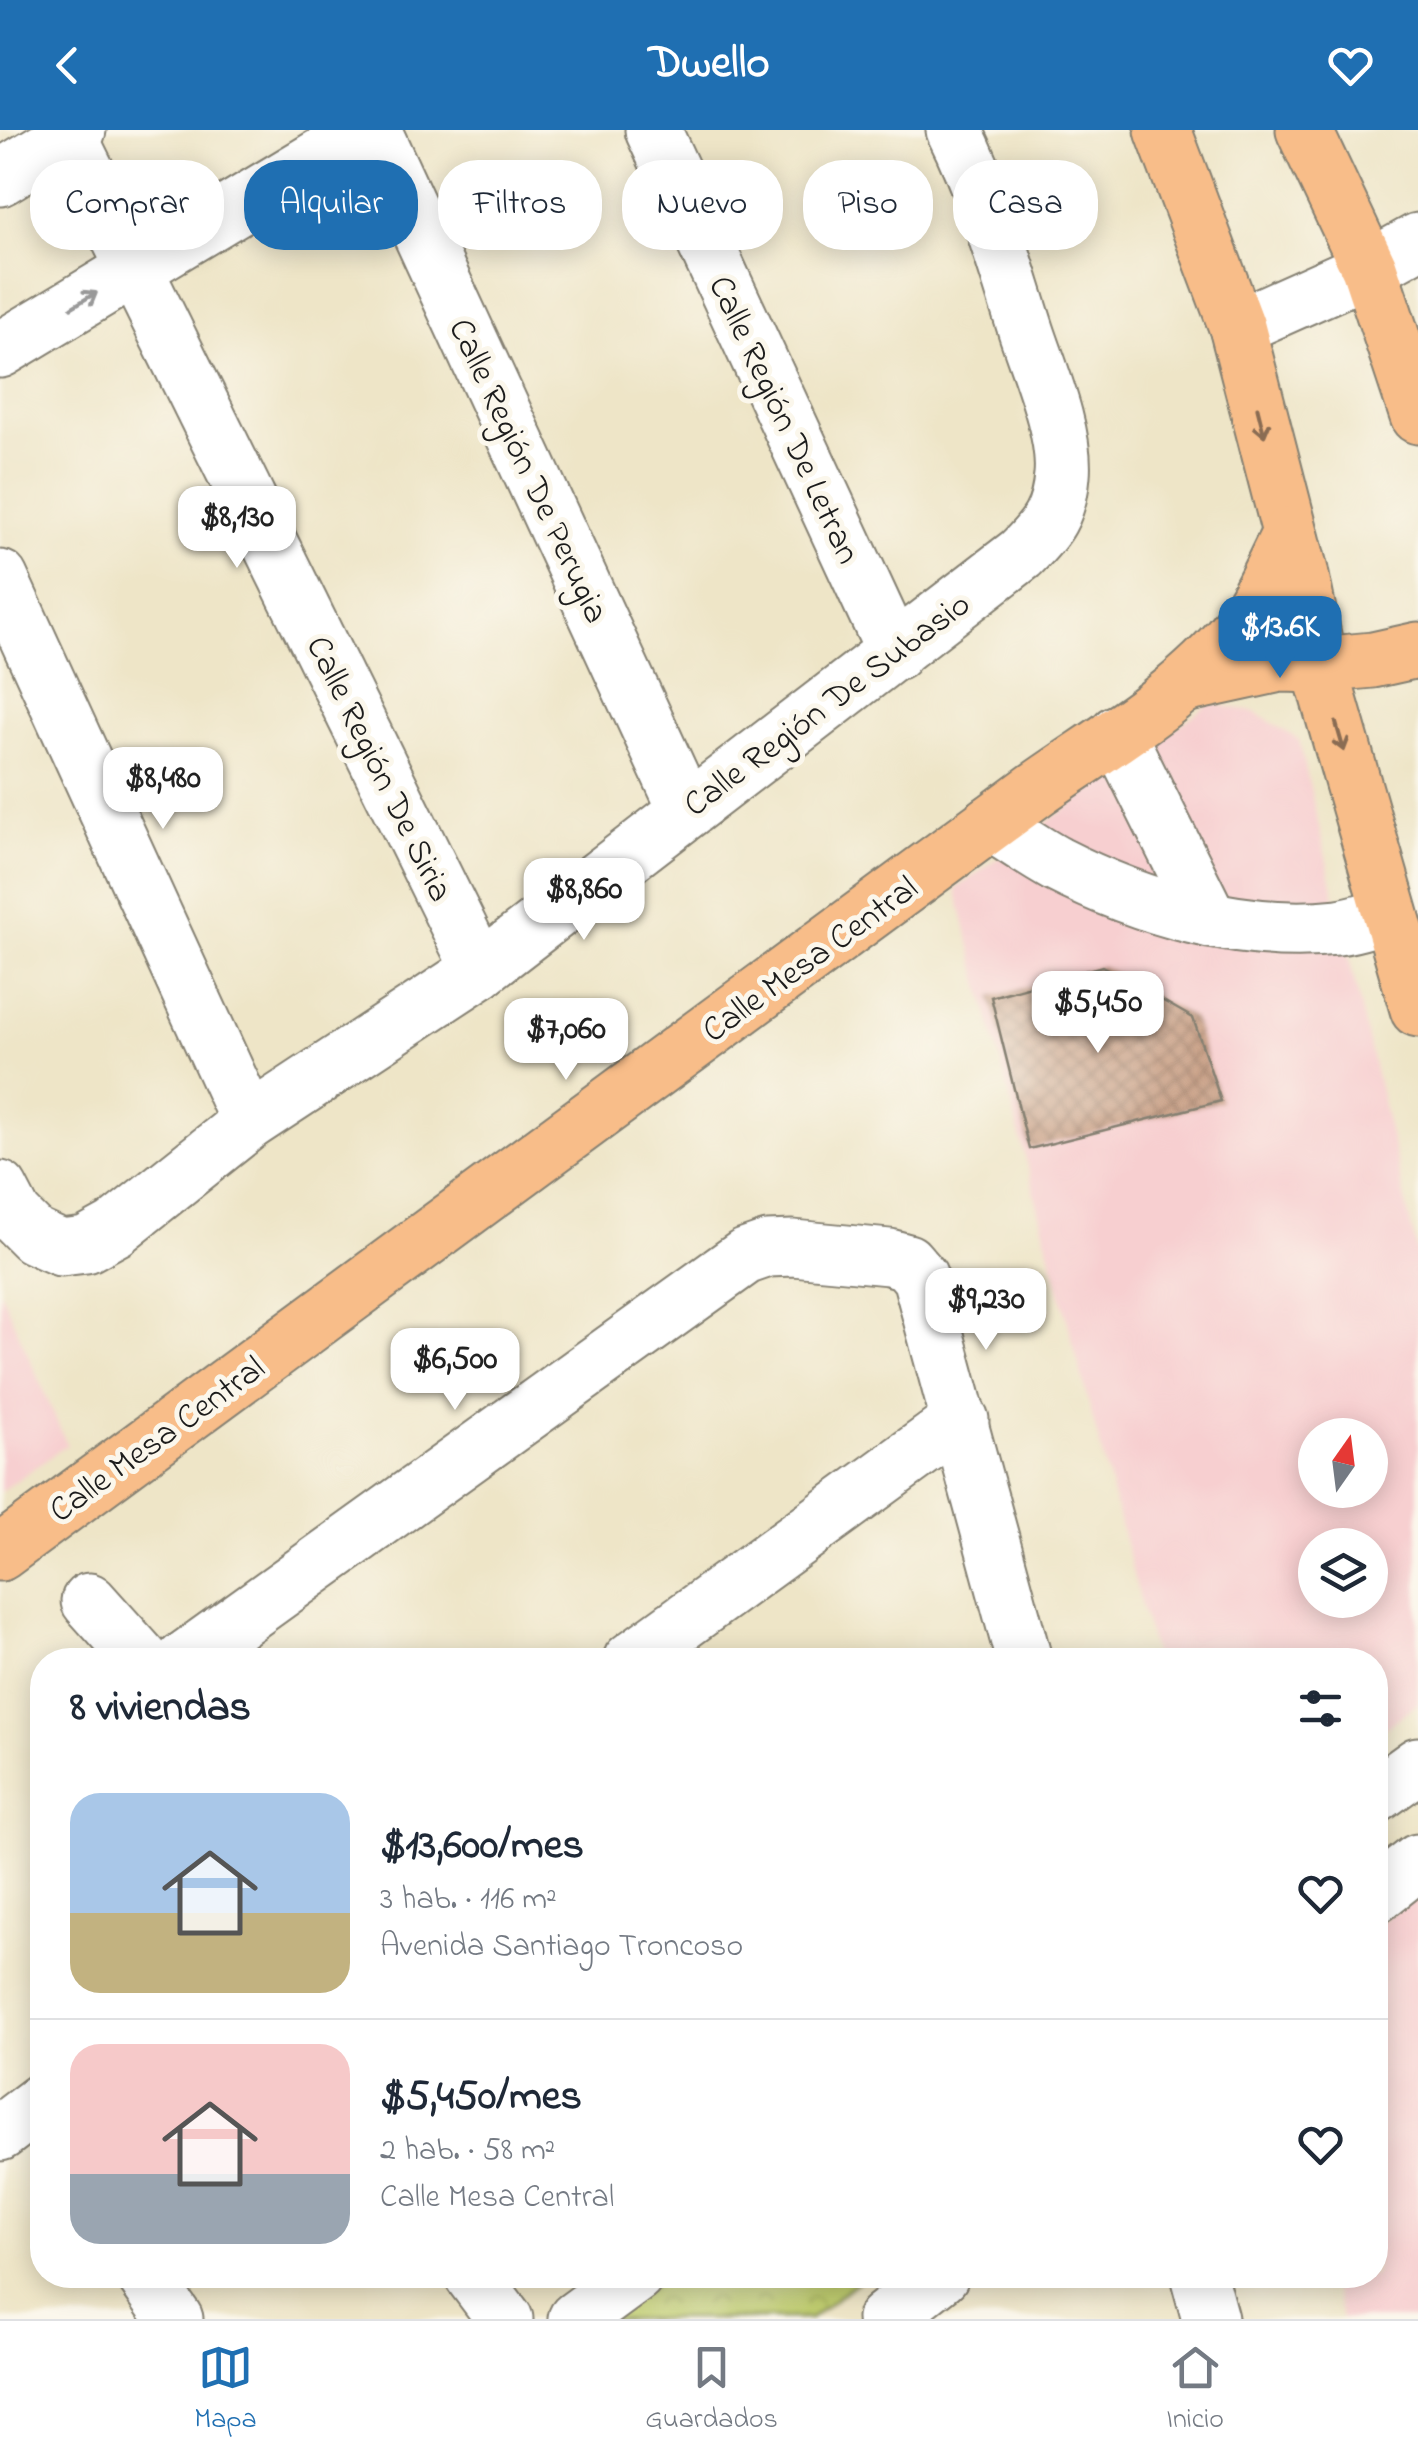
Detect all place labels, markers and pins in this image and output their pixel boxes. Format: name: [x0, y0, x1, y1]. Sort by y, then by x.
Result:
pin: $8,130: [156, 486, 318, 571]
pin: $13.6K: [1199, 596, 1361, 681]
pin: $8,480: [82, 747, 244, 832]
pin: $8,860: [503, 858, 665, 943]
pin: $5,450: [1017, 971, 1179, 1056]
pin: $7,060: [485, 998, 647, 1083]
pin: $9,230: [905, 1268, 1067, 1353]
pin: $6,500: [374, 1328, 536, 1413]

